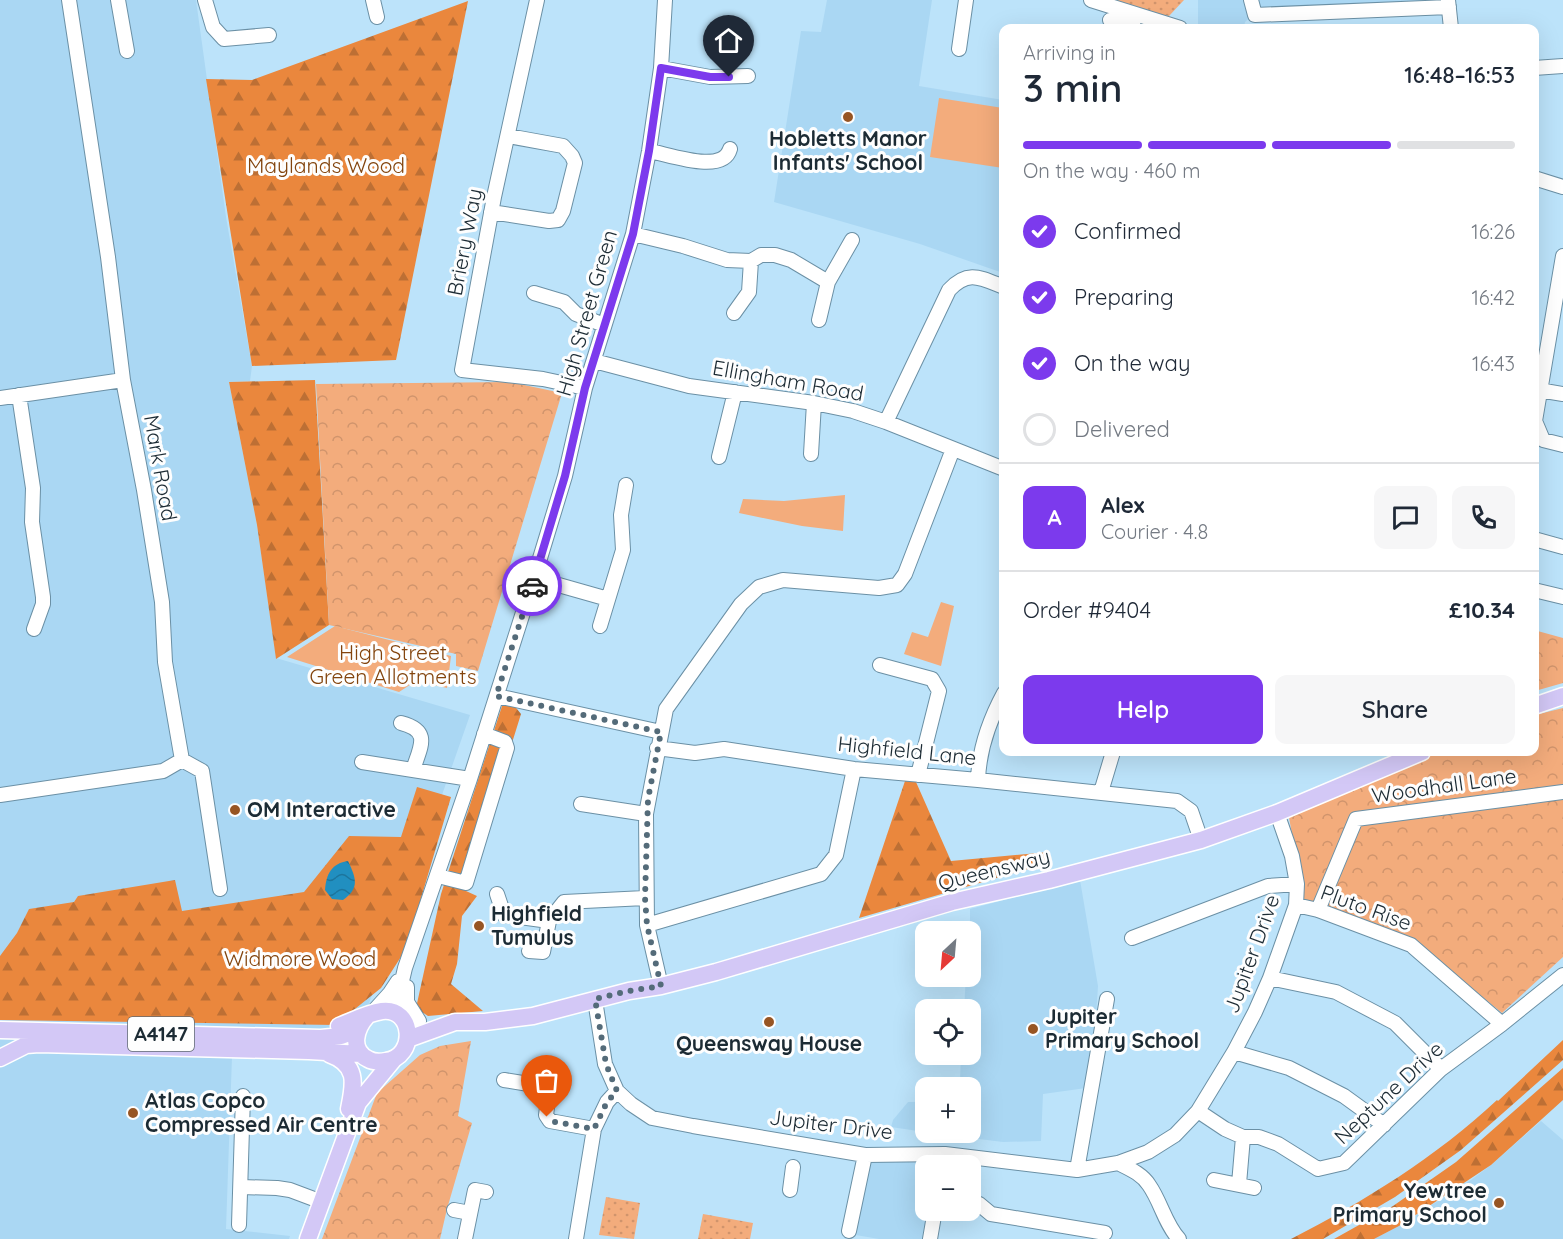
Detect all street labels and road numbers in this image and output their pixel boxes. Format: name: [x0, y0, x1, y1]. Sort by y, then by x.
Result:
street label: Briery Way: [441, 186, 487, 298]
street label: High Street Green: [550, 227, 622, 399]
street label: Ellingham Road: [711, 354, 866, 406]
street label: Mark Road: [139, 413, 183, 523]
street label: Highfield Lane: [836, 730, 978, 770]
street label: Woodhall Lane: [1370, 762, 1518, 808]
street label: Queensway: [935, 843, 1052, 895]
street label: Pluto Rise: [1317, 879, 1415, 936]
street label: Jupiter Drive: [1218, 891, 1285, 1017]
road number: A4147: [128, 1017, 194, 1051]
street label: Neptune Drive: [1329, 1035, 1448, 1149]
street label: Jupiter Drive: [768, 1104, 894, 1144]

